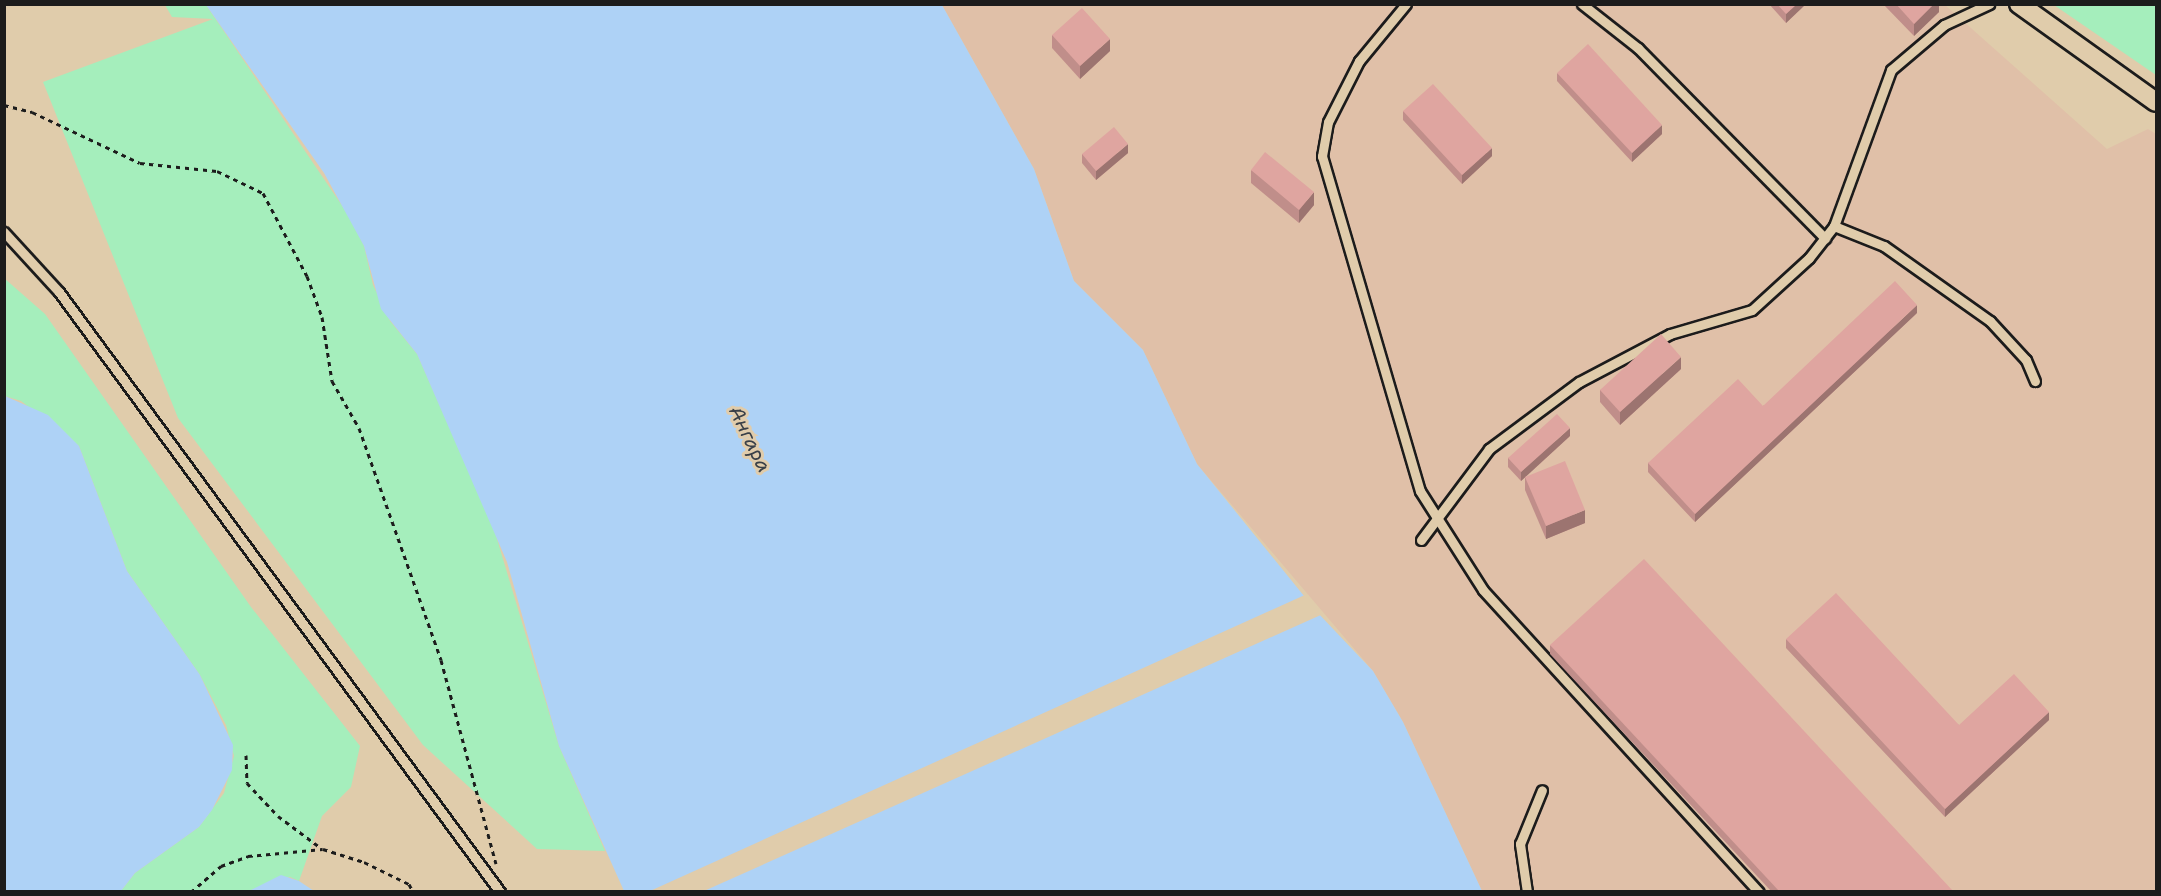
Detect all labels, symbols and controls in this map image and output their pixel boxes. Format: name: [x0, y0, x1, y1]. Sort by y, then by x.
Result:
water label: Ангара: [724, 402, 776, 476]

